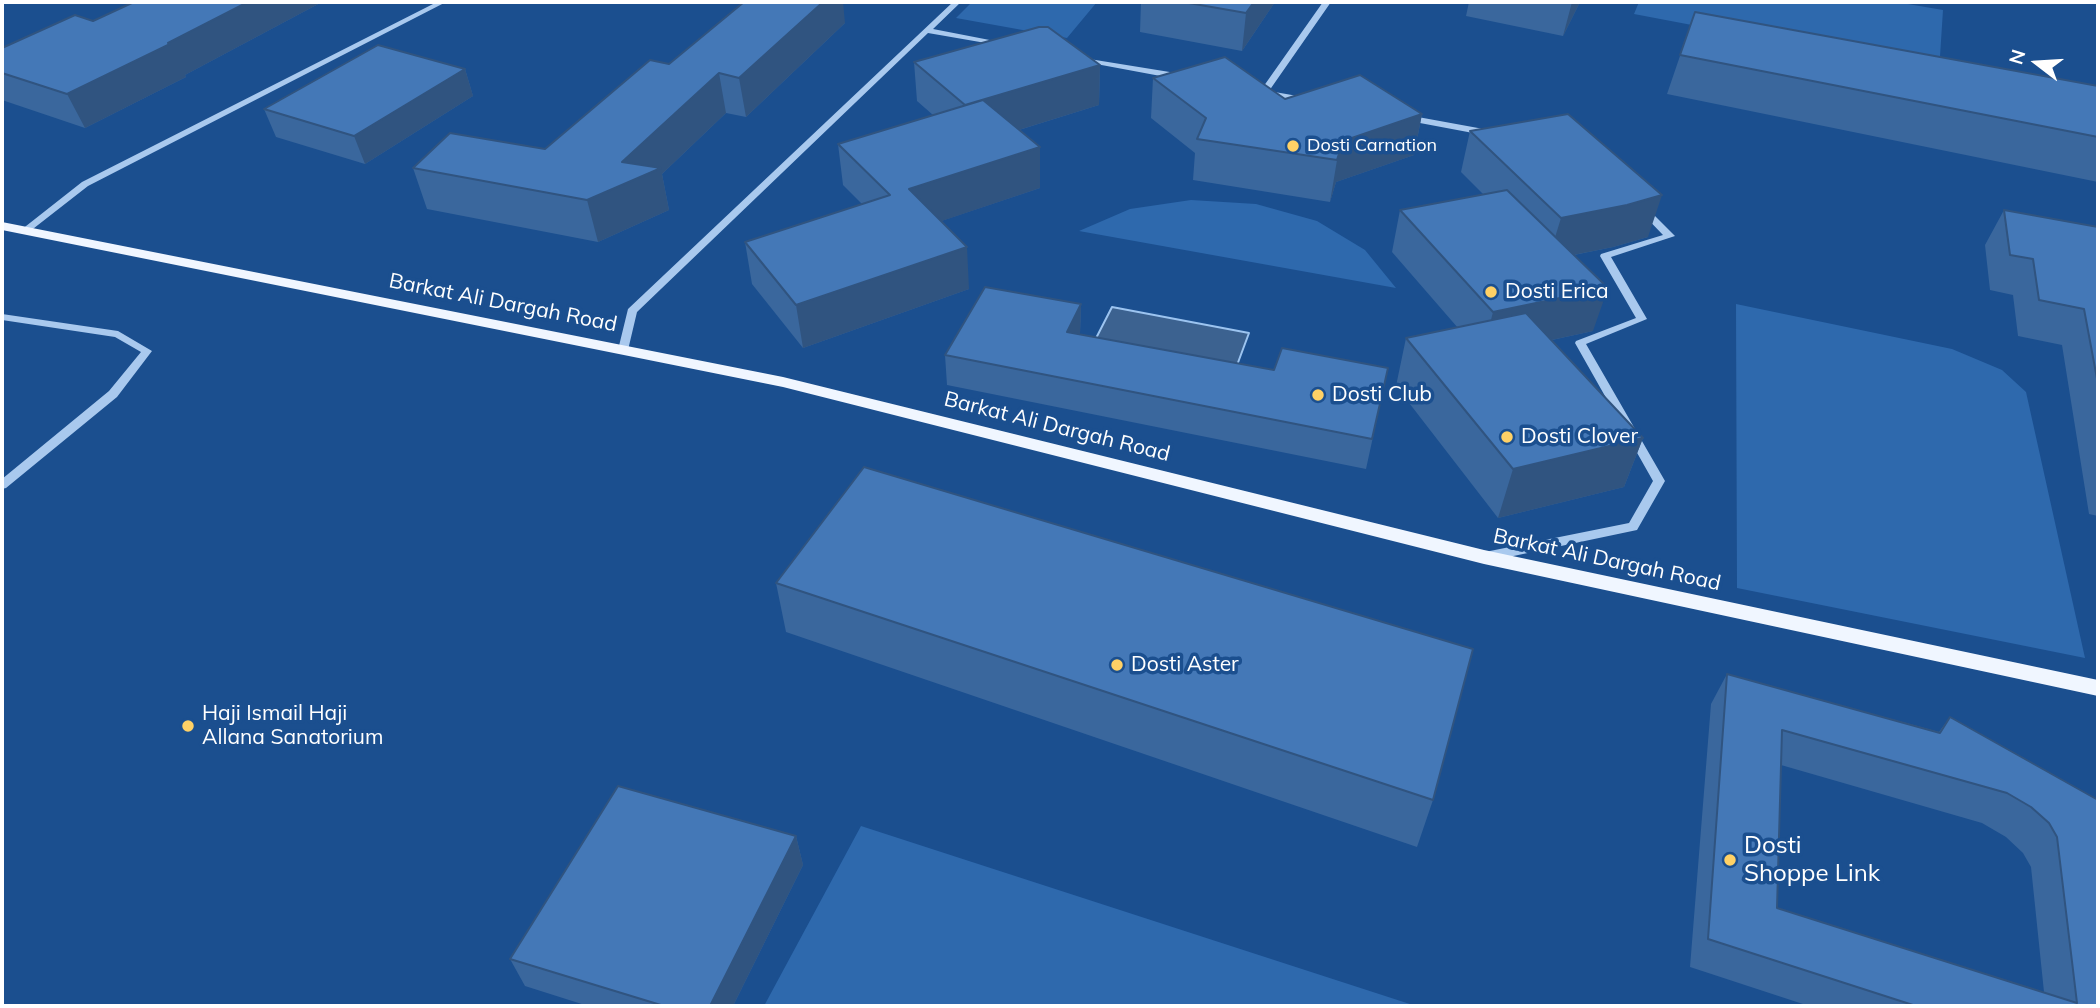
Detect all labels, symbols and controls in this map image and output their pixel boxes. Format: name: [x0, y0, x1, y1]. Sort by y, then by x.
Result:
north arrow: [2002, 28, 2072, 98]
text: N: [2003, 46, 2030, 67]
place label: Dosti Carnation: [1307, 135, 1437, 157]
marker: Dosti Carnation: [1285, 138, 1301, 154]
street label: Barkat Ali Dargah Road: [387, 269, 619, 337]
place label: Dosti Erica: [1505, 279, 1609, 305]
marker: Dosti Erica: [1483, 284, 1499, 300]
place label: Dosti Club: [1332, 382, 1432, 408]
street label: Barkat Ali Dargah Road: [941, 387, 1173, 467]
marker: Dosti Club: [1310, 387, 1326, 403]
place label: Dosti Clover: [1521, 424, 1638, 450]
marker: Dosti Clover: [1499, 429, 1515, 445]
street label: Barkat Ali Dargah Road: [1491, 524, 1723, 596]
place label: Dosti Aster: [1131, 652, 1239, 678]
marker: Dosti Aster: [1109, 657, 1125, 673]
place label: Haji Ismail Haji Allana Sanatorium: [202, 701, 383, 751]
marker: Haji Ismail Haji Allana Sanatorium: [180, 718, 196, 734]
place label: Dosti Shoppe Link: [1744, 832, 1880, 888]
marker: Dosti Shoppe Link: [1722, 852, 1738, 868]

